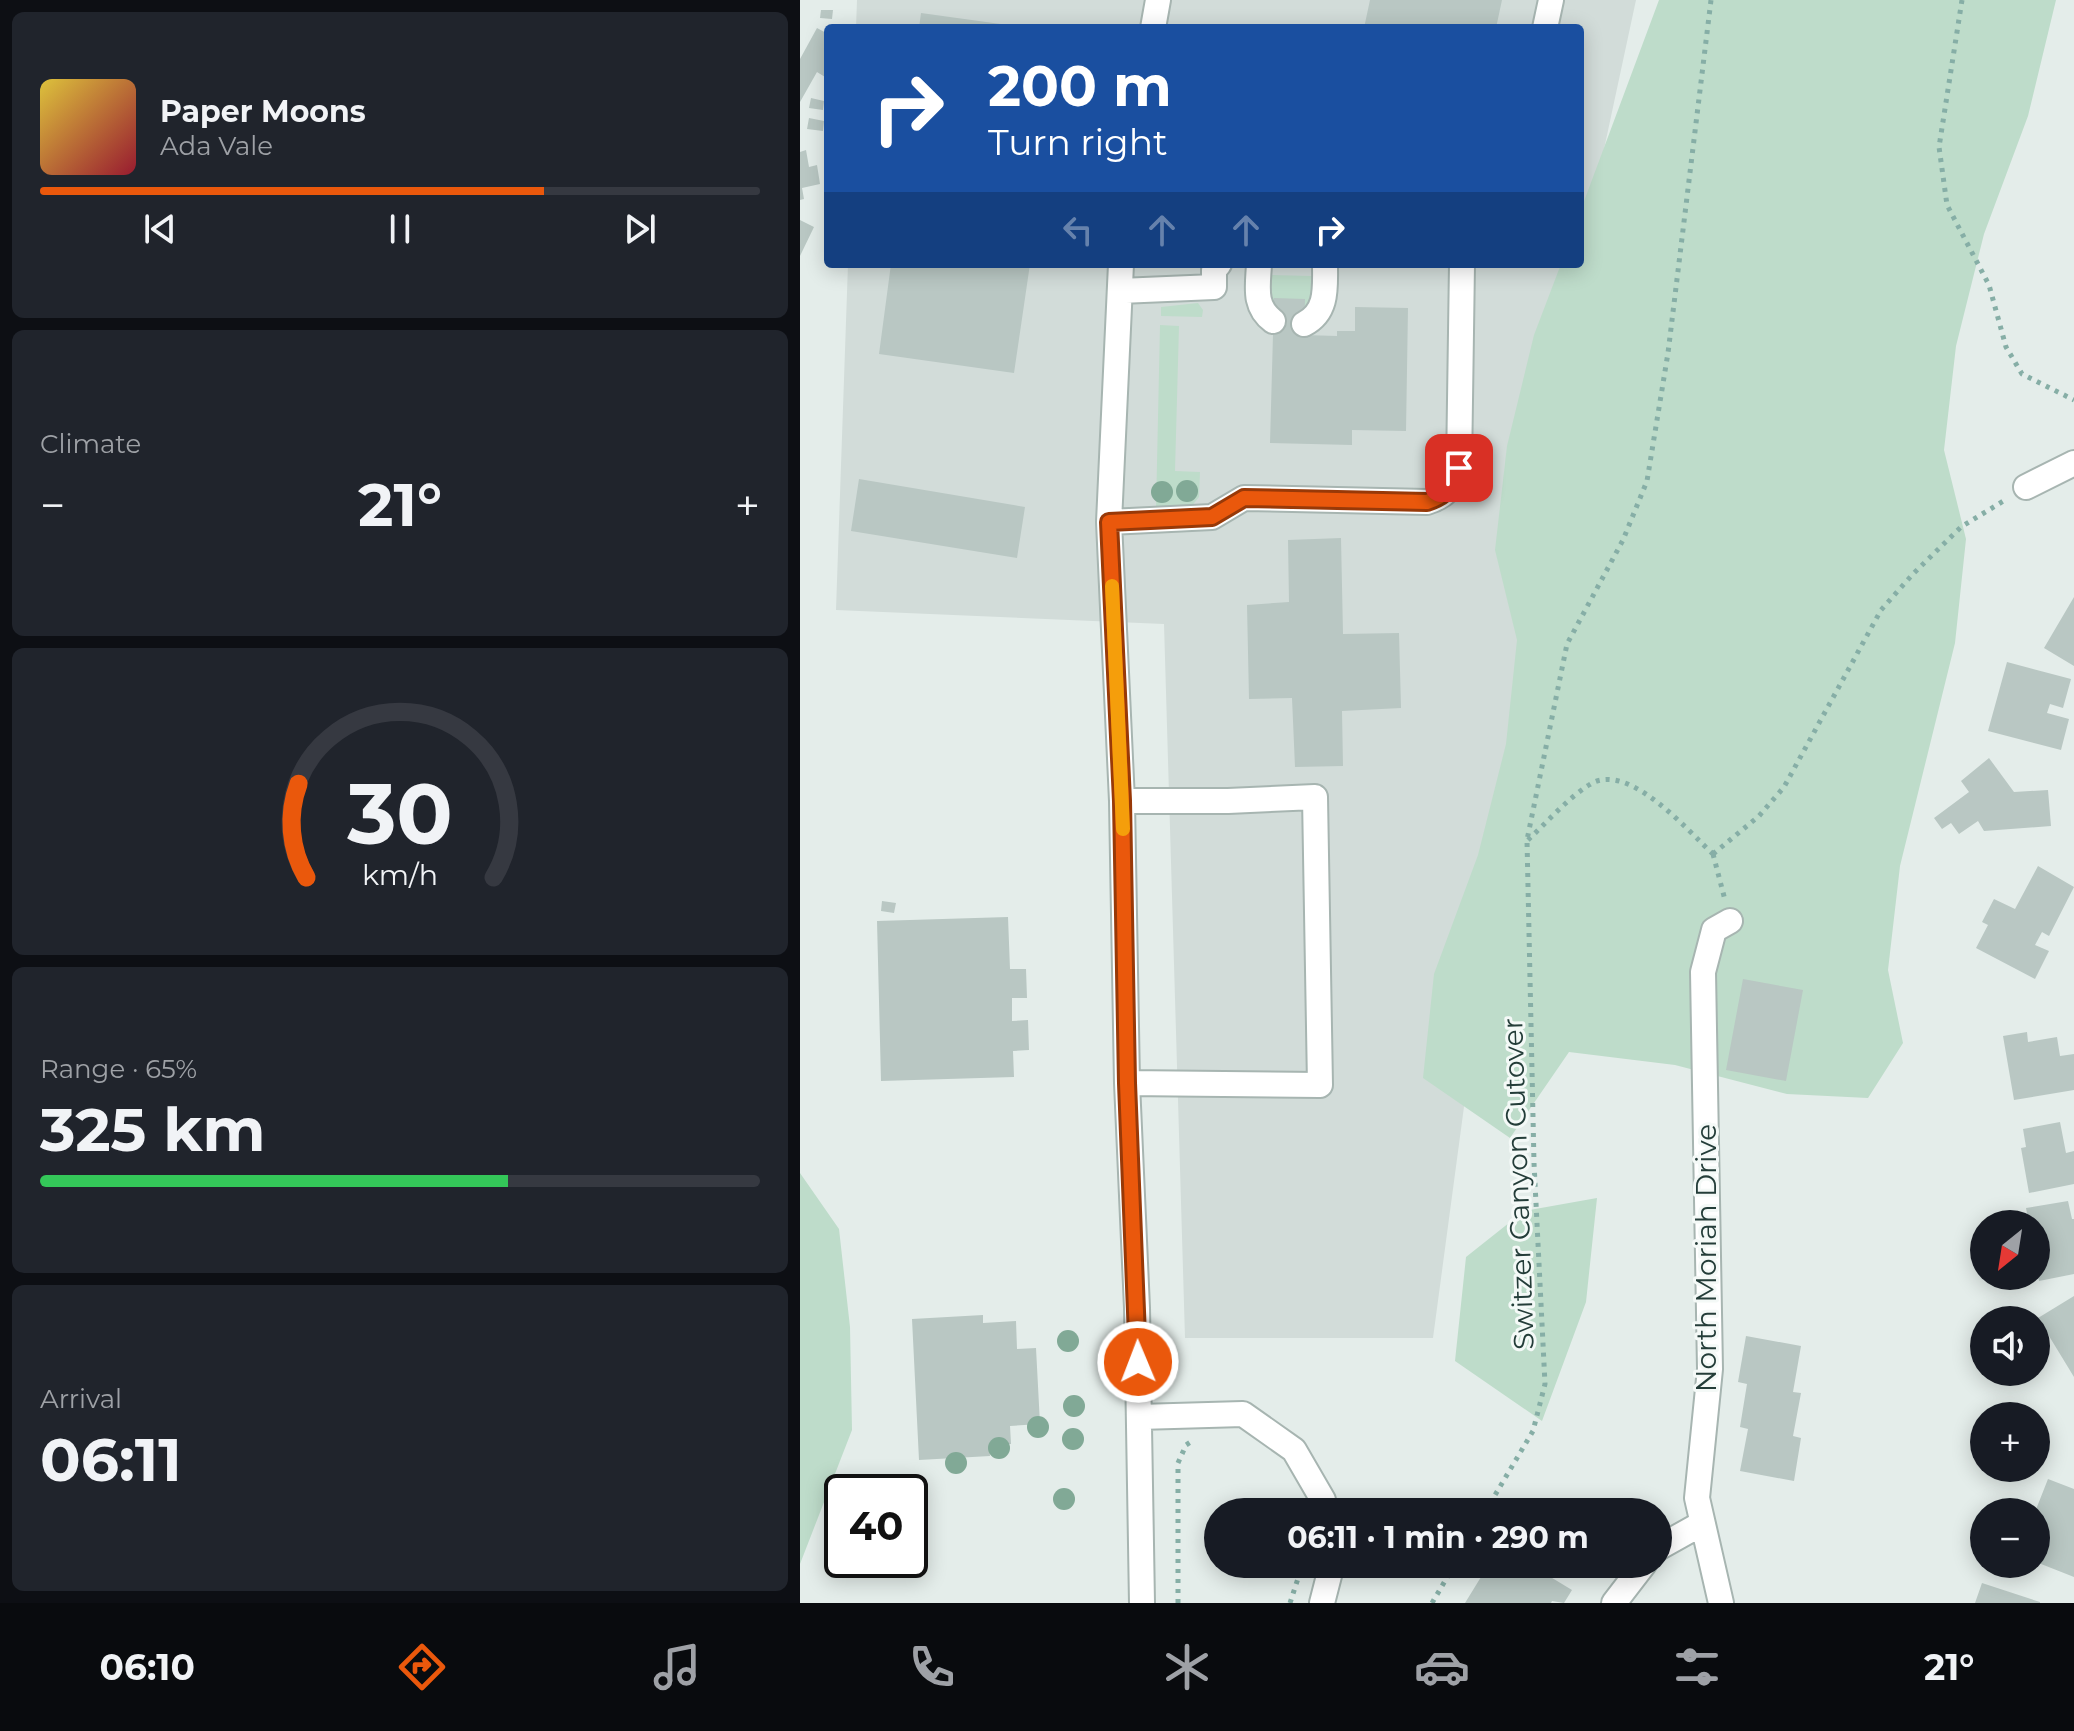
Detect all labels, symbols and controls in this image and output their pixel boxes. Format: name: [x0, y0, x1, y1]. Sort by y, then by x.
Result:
text: 200 m: [988, 52, 1172, 120]
icon: right: [856, 56, 960, 160]
text: Paper Moons: [160, 93, 366, 130]
text: Turn right: [988, 120, 1168, 164]
text: Ada Vale: [160, 130, 273, 162]
icon: previous: [138, 207, 182, 251]
icon: pause: [378, 207, 422, 251]
icon: next: [618, 207, 662, 251]
icon: left: [1056, 208, 1100, 252]
icon: ahead: [1140, 208, 1184, 252]
icon: ahead: [1224, 208, 1268, 252]
icon: right: [1308, 208, 1352, 252]
text: Climate: [40, 428, 141, 460]
pin: [1425, 434, 1493, 502]
icon: arrive: [1437, 446, 1481, 490]
text: 21°: [358, 468, 442, 541]
text: −: [40, 478, 65, 532]
text: +: [735, 478, 760, 532]
text: 30: [346, 762, 453, 864]
text: km/h: [362, 857, 438, 892]
street label: Switzer Canyon Cutover: [1495, 1018, 1541, 1350]
text: Range · 65%: [40, 1053, 197, 1085]
text: 325 km: [40, 1093, 265, 1166]
street label: North Moriah Drive: [1689, 1124, 1723, 1392]
north arrow: [1970, 1210, 2050, 1290]
map controls: [1970, 1210, 2050, 1578]
button: sound: [1970, 1306, 2050, 1386]
position arrow: [1096, 1320, 1180, 1404]
text: Arrival: [40, 1383, 122, 1415]
button: +: [1970, 1402, 2050, 1482]
text: 06:11: [40, 1423, 182, 1496]
speed limit sign: 40: [824, 1474, 928, 1578]
button: −: [1970, 1498, 2050, 1578]
text: 06:11 · 1 min · 290 m: [1287, 1519, 1589, 1556]
icon: directions: [394, 1639, 450, 1695]
icon: music: [649, 1639, 705, 1695]
icon: phone: [904, 1639, 960, 1695]
icon: climate: [1159, 1639, 1215, 1695]
icon: car: [1414, 1639, 1470, 1695]
icon: filters: [1669, 1639, 1725, 1695]
text: 06:10: [100, 1645, 195, 1689]
text: 21°: [1924, 1645, 1974, 1689]

